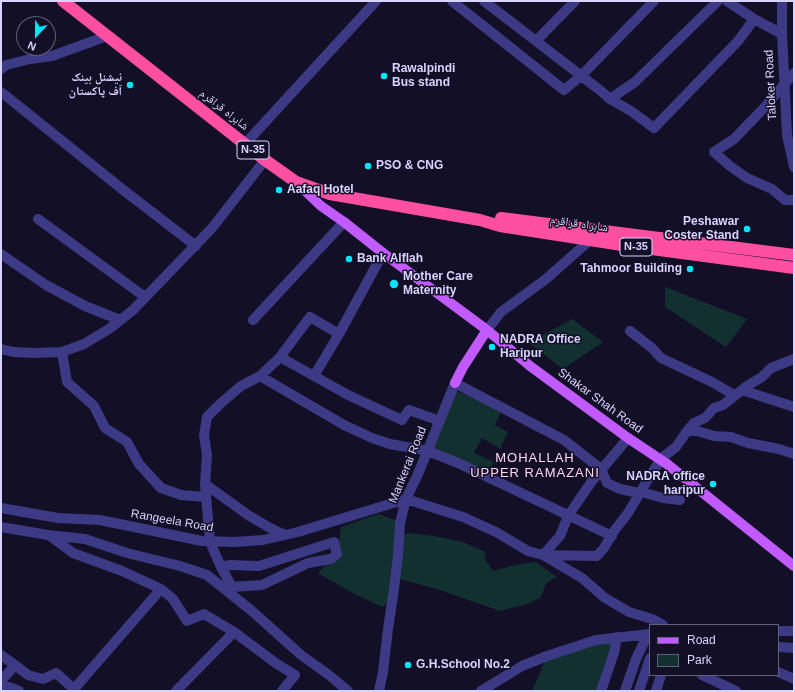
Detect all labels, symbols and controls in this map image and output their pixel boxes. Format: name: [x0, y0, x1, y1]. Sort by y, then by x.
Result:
north arrow: [16, 16, 56, 56]
text: N: [26, 39, 38, 53]
street label: Taloker Road: [762, 49, 780, 121]
place label: Rawalpindi Bus stand: [392, 62, 455, 90]
place label: نیشنل بینک آف پاکستان: [69, 71, 122, 99]
marker: Rawalpindi Bus stand: [379, 71, 389, 81]
marker: نیشنل بینک آف پاکستان: [125, 80, 135, 90]
street label: شاہراہ قراقرم: [196, 86, 252, 134]
road number: N-35: [237, 141, 269, 159]
place label: PSO & CNG: [376, 159, 443, 173]
marker: PSO & CNG: [363, 161, 373, 171]
place label: Aafaq Hotel: [287, 183, 354, 197]
marker: Aafaq Hotel: [274, 185, 284, 195]
street label: شاہراہ قراقرم: [549, 213, 609, 235]
place label: Peshawar Coster Stand: [664, 215, 739, 243]
marker: Peshawar Coster Stand: [742, 224, 752, 234]
road number: N-35: [620, 238, 652, 256]
place label: Bank Alflah: [357, 252, 423, 266]
marker: Bank Alflah: [344, 254, 354, 264]
place label: Tahmoor Building: [580, 262, 682, 276]
marker: Tahmoor Building: [685, 264, 695, 274]
place label: Mother Care Maternity: [403, 270, 473, 298]
marker: Mother Care Maternity: [388, 278, 400, 290]
place label: NADRA Office Haripur: [500, 333, 581, 361]
marker: NADRA Office Haripur: [487, 342, 497, 352]
street label: Shakar Shah Road: [555, 365, 645, 437]
street label: Mankerai Road: [386, 425, 430, 505]
district label: MOHALLAH UPPER RAMAZANI: [470, 450, 600, 481]
place label: NADRA office haripur: [626, 470, 705, 498]
marker: NADRA office haripur: [708, 479, 718, 489]
street label: Rangeela Road: [130, 507, 214, 535]
legend: [649, 624, 779, 676]
text: Road: [687, 633, 716, 647]
text: Park: [687, 653, 712, 667]
place label: G.H.School No.2: [416, 658, 510, 672]
marker: G.H.School No.2: [403, 660, 413, 670]

